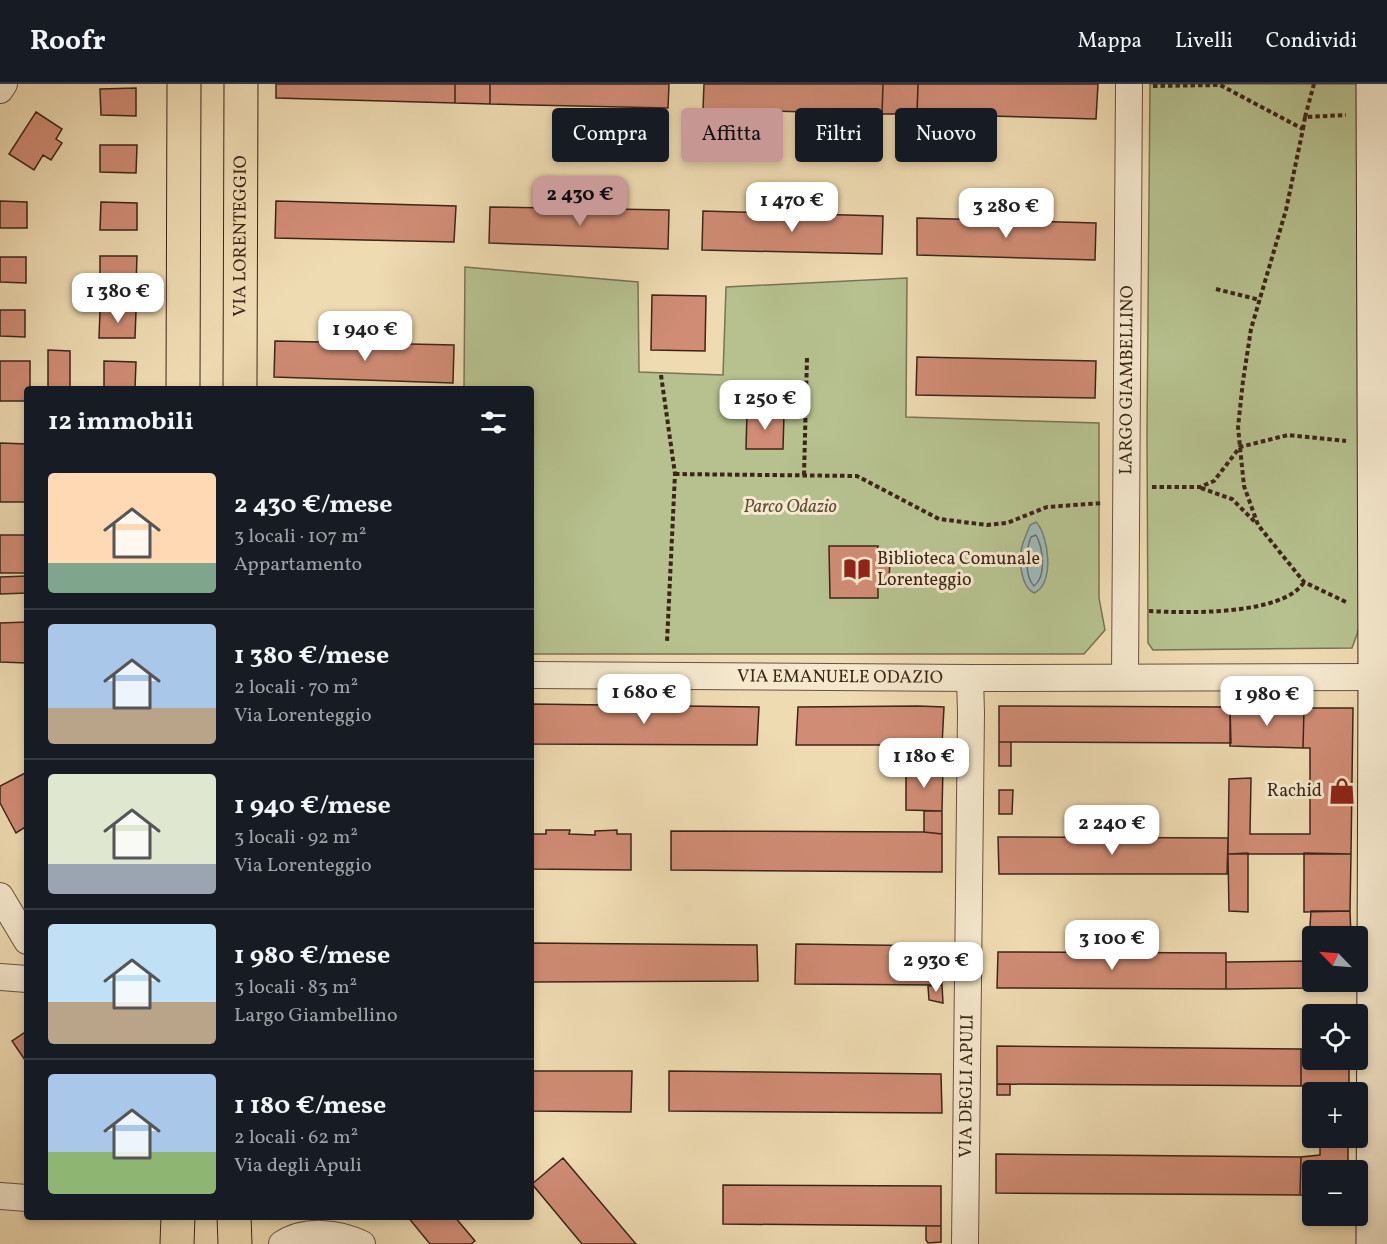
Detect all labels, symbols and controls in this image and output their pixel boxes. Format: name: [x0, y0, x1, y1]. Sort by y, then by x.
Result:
text: Roofr: [30, 22, 105, 61]
text: Mappa: [1077, 27, 1142, 56]
text: Livelli: [1175, 27, 1233, 56]
text: Condividi: [1266, 27, 1357, 56]
chip: Compra: [552, 108, 669, 162]
chip: Affitta: [681, 108, 783, 162]
chip: Filtri: [795, 108, 883, 162]
chip: Nuovo: [895, 108, 997, 162]
street label: VIA LORENTEGGIO: [228, 155, 253, 317]
pin: 2 430 €: [525, 176, 635, 227]
text: 2 430 €: [547, 181, 613, 209]
pin: 1 470 €: [737, 182, 847, 233]
text: 1 470 €: [760, 187, 824, 215]
pin: 3 280 €: [951, 188, 1061, 239]
text: 3 280 €: [973, 193, 1039, 221]
pin: 1 380 €: [63, 273, 173, 324]
text: 1 380 €: [86, 278, 150, 306]
street label: LARGO GIAMBELLINO: [1114, 285, 1140, 475]
pin: 1 940 €: [310, 311, 420, 362]
text: 1 940 €: [332, 316, 398, 344]
pin: 1 250 €: [710, 380, 820, 431]
text: 1 250 €: [734, 385, 796, 413]
text: 12 immobili: [48, 404, 194, 440]
icon: filters: [477, 406, 510, 439]
text: 2 430 €/mese: [234, 487, 393, 523]
park label: Parco Odazio: [743, 495, 837, 520]
icon: home: [96, 497, 168, 569]
text: 3 locali · 107 m²: [234, 523, 366, 551]
place label: Biblioteca Comunale Lorenteggio: [877, 547, 1040, 593]
text: Appartamento: [234, 551, 362, 579]
library icon: Biblioteca Comunale Lorenteggio: [842, 554, 872, 584]
text: 1 380 €/mese: [234, 638, 389, 674]
icon: home: [96, 648, 168, 720]
street label: VIA EMANUELE ODAZIO: [737, 664, 943, 690]
text: 2 locali · 70 m²: [234, 674, 358, 702]
pin: 1 680 €: [589, 674, 699, 725]
pin: 1 980 €: [1212, 676, 1322, 727]
text: 1 680 €: [612, 679, 676, 707]
text: 1 980 €: [1234, 681, 1300, 709]
text: Via Lorenteggio: [234, 702, 372, 730]
pin: 1 180 €: [869, 738, 979, 789]
text: 1 180 €: [893, 743, 955, 771]
shop icon: Rachid: [1327, 776, 1357, 806]
place label: Rachid: [1267, 779, 1322, 804]
text: 1 940 €/mese: [234, 788, 391, 824]
icon: home: [96, 798, 168, 870]
pin: 2 240 €: [1057, 805, 1167, 856]
text: 2 240 €: [1078, 810, 1146, 838]
text: 3 locali · 92 m²: [234, 824, 358, 852]
text: Via Lorenteggio: [234, 852, 372, 880]
pin: 3 100 €: [1057, 920, 1167, 971]
text: 3 100 €: [1079, 925, 1145, 953]
north arrow: [1302, 926, 1368, 992]
map controls: [1302, 926, 1368, 1226]
text: 1 980 €/mese: [234, 938, 390, 974]
pin: 2 930 €: [881, 942, 991, 993]
text: 2 930 €: [903, 947, 969, 975]
icon: home: [96, 948, 168, 1020]
text: 3 locali · 83 m²: [234, 974, 357, 1002]
text: Largo Giambellino: [234, 1002, 398, 1030]
button: locate: [1302, 1004, 1368, 1070]
street label: VIA DEGLI APULI: [953, 1014, 980, 1158]
button: +: [1302, 1082, 1368, 1148]
text: 1 180 €/mese: [234, 1088, 386, 1124]
icon: home: [96, 1098, 168, 1170]
text: 2 locali · 62 m²: [234, 1124, 358, 1152]
text: Via degli Apuli: [234, 1152, 362, 1180]
button: −: [1302, 1160, 1368, 1226]

